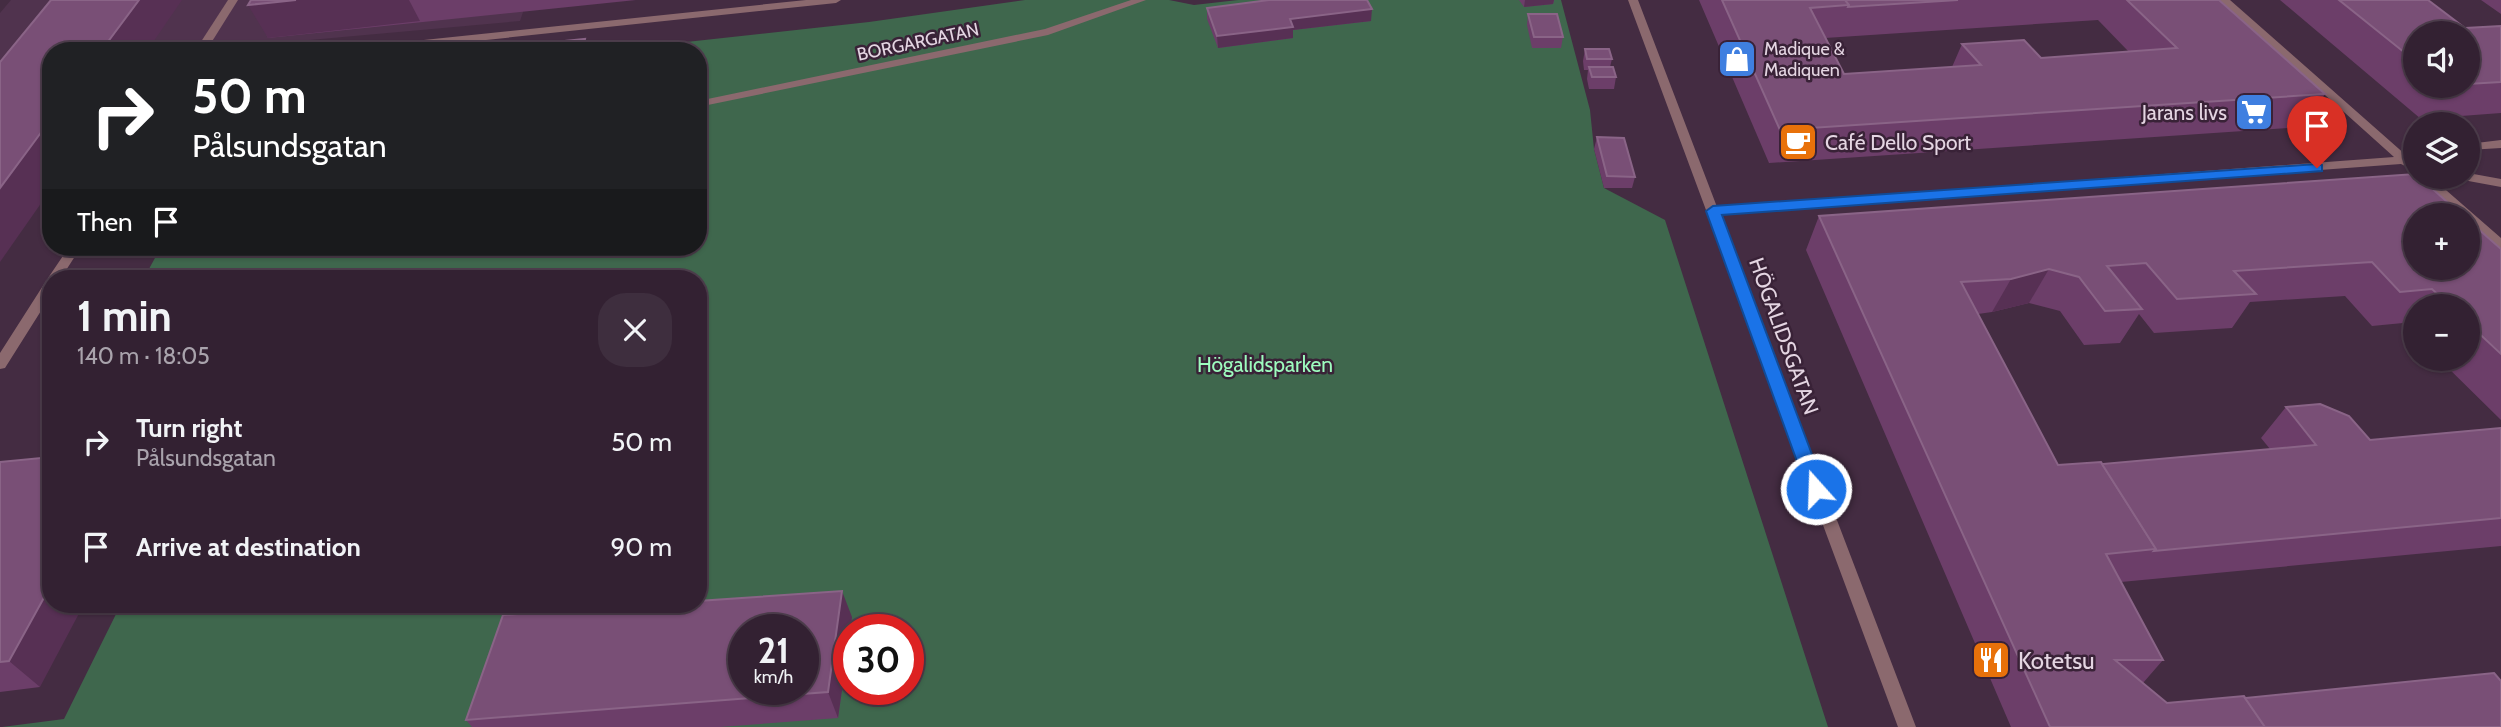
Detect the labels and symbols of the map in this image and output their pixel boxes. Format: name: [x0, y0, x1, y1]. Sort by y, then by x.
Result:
street label: BORGARGATAN: [855, 18, 981, 66]
shop icon: Madique & Madiquen: [1716, 38, 1758, 80]
place label: Madique & Madiquen: [1764, 38, 1845, 81]
supermarket icon: Jarans livs: [2233, 91, 2275, 133]
pin: [2287, 96, 2347, 168]
place label: Jarans livs: [2141, 100, 2227, 125]
cafe icon: Café Dello Sport: [1777, 121, 1819, 163]
place label: Café Dello Sport: [1825, 130, 1971, 155]
street label: HÖGALIDSGATAN: [1744, 254, 1824, 418]
park label: Högalidsparken: [1197, 352, 1333, 377]
position arrow: [1779, 452, 1853, 526]
speed limit sign: 30: [833, 614, 924, 705]
restaurant icon: Kotetsu: [1970, 639, 2012, 681]
place label: Kotetsu: [2018, 646, 2095, 675]

